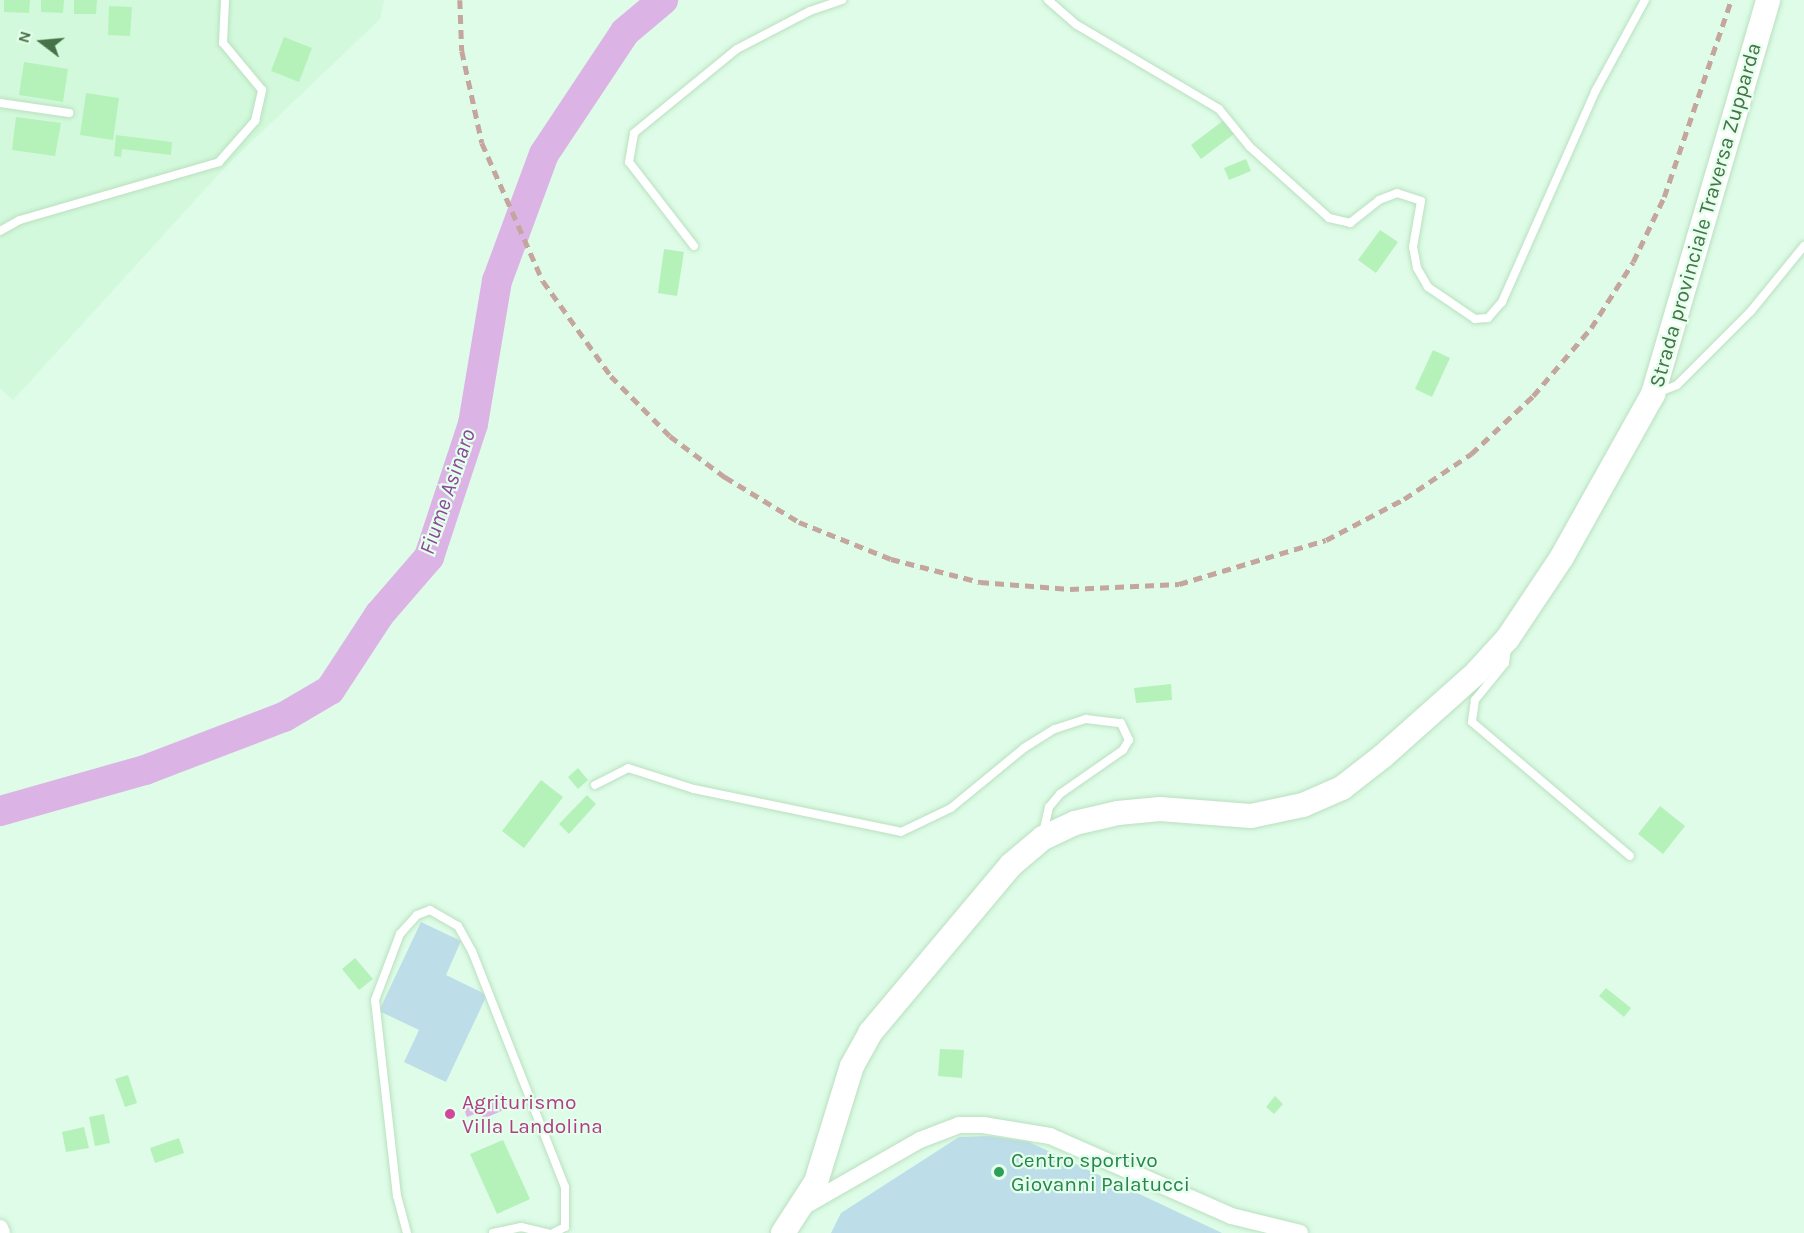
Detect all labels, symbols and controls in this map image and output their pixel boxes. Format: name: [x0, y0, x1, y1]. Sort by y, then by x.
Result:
north arrow: [12, 12, 72, 72]
text: N: [13, 29, 35, 45]
street label: Strada provinciale Traversa Zupparda: [1644, 40, 1766, 390]
water label: Fiume Asinaro: [414, 426, 482, 558]
place label: Agriturismo Villa Landolina: [462, 1089, 603, 1139]
marker: Agriturismo Villa Landolina: [443, 1107, 457, 1121]
place label: Centro sportivo Giovanni Palatucci: [1011, 1147, 1190, 1197]
marker: Centro sportivo Giovanni Palatucci: [992, 1165, 1006, 1179]

